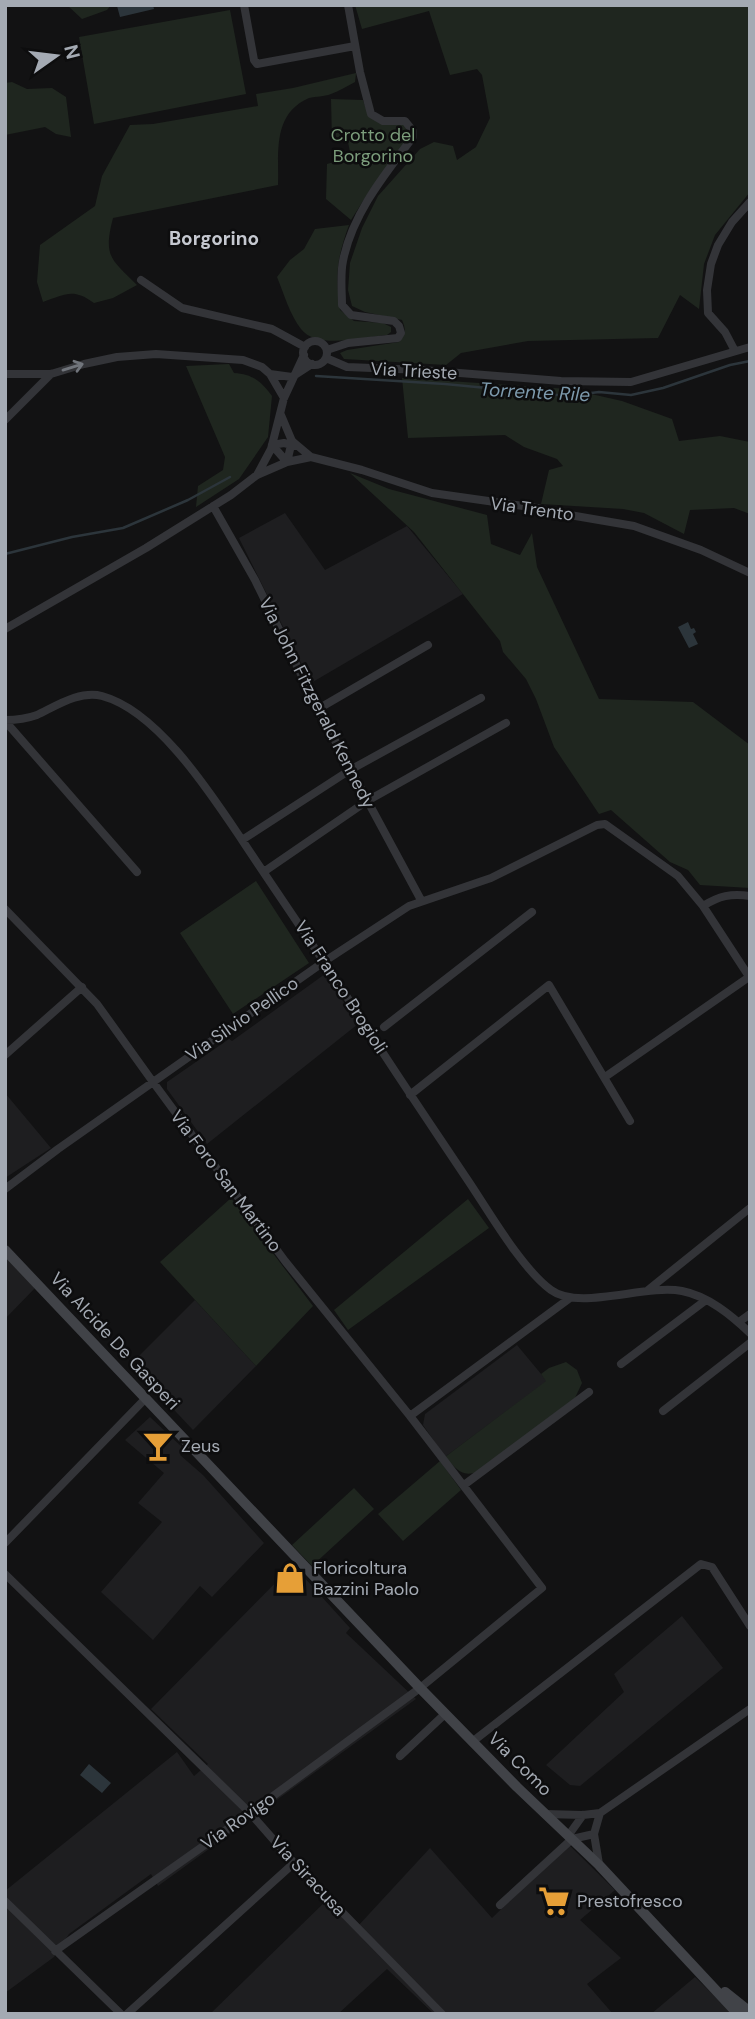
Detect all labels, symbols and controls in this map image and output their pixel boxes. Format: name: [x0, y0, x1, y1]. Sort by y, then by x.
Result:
north arrow: [21, 21, 91, 91]
text: N: [58, 42, 86, 62]
park label: Crotto del Borgorino: [331, 123, 415, 168]
district label: Borgorino: [169, 226, 259, 251]
street label: Via Trieste: [370, 357, 458, 385]
one-way arrow: [61, 360, 83, 373]
water label: Torrente Rile: [479, 377, 591, 407]
street label: Via Trento: [489, 491, 575, 527]
street label: Via John Fitzgerald Kennedy: [253, 593, 381, 813]
street label: Via Franco Brogioli: [289, 916, 393, 1058]
street label: Via Silvio Pellico: [181, 971, 303, 1067]
street label: Via Foro San Martino: [165, 1105, 287, 1257]
street label: Via Alcide De Gasperi: [45, 1267, 185, 1415]
bar icon: Zeus: [141, 1429, 175, 1463]
place label: Zeus: [181, 1434, 220, 1458]
place label: Floricoltura Bazzini Paolo: [313, 1556, 419, 1601]
shop icon: Floricoltura Bazzini Paolo: [273, 1561, 307, 1595]
street label: Via Como: [483, 1727, 557, 1801]
street label: Via Rovigo: [196, 1787, 280, 1855]
street label: Via Siracusa: [265, 1831, 351, 1921]
supermarket icon: Prestofresco: [537, 1884, 571, 1918]
place label: Prestofresco: [577, 1889, 683, 1913]

